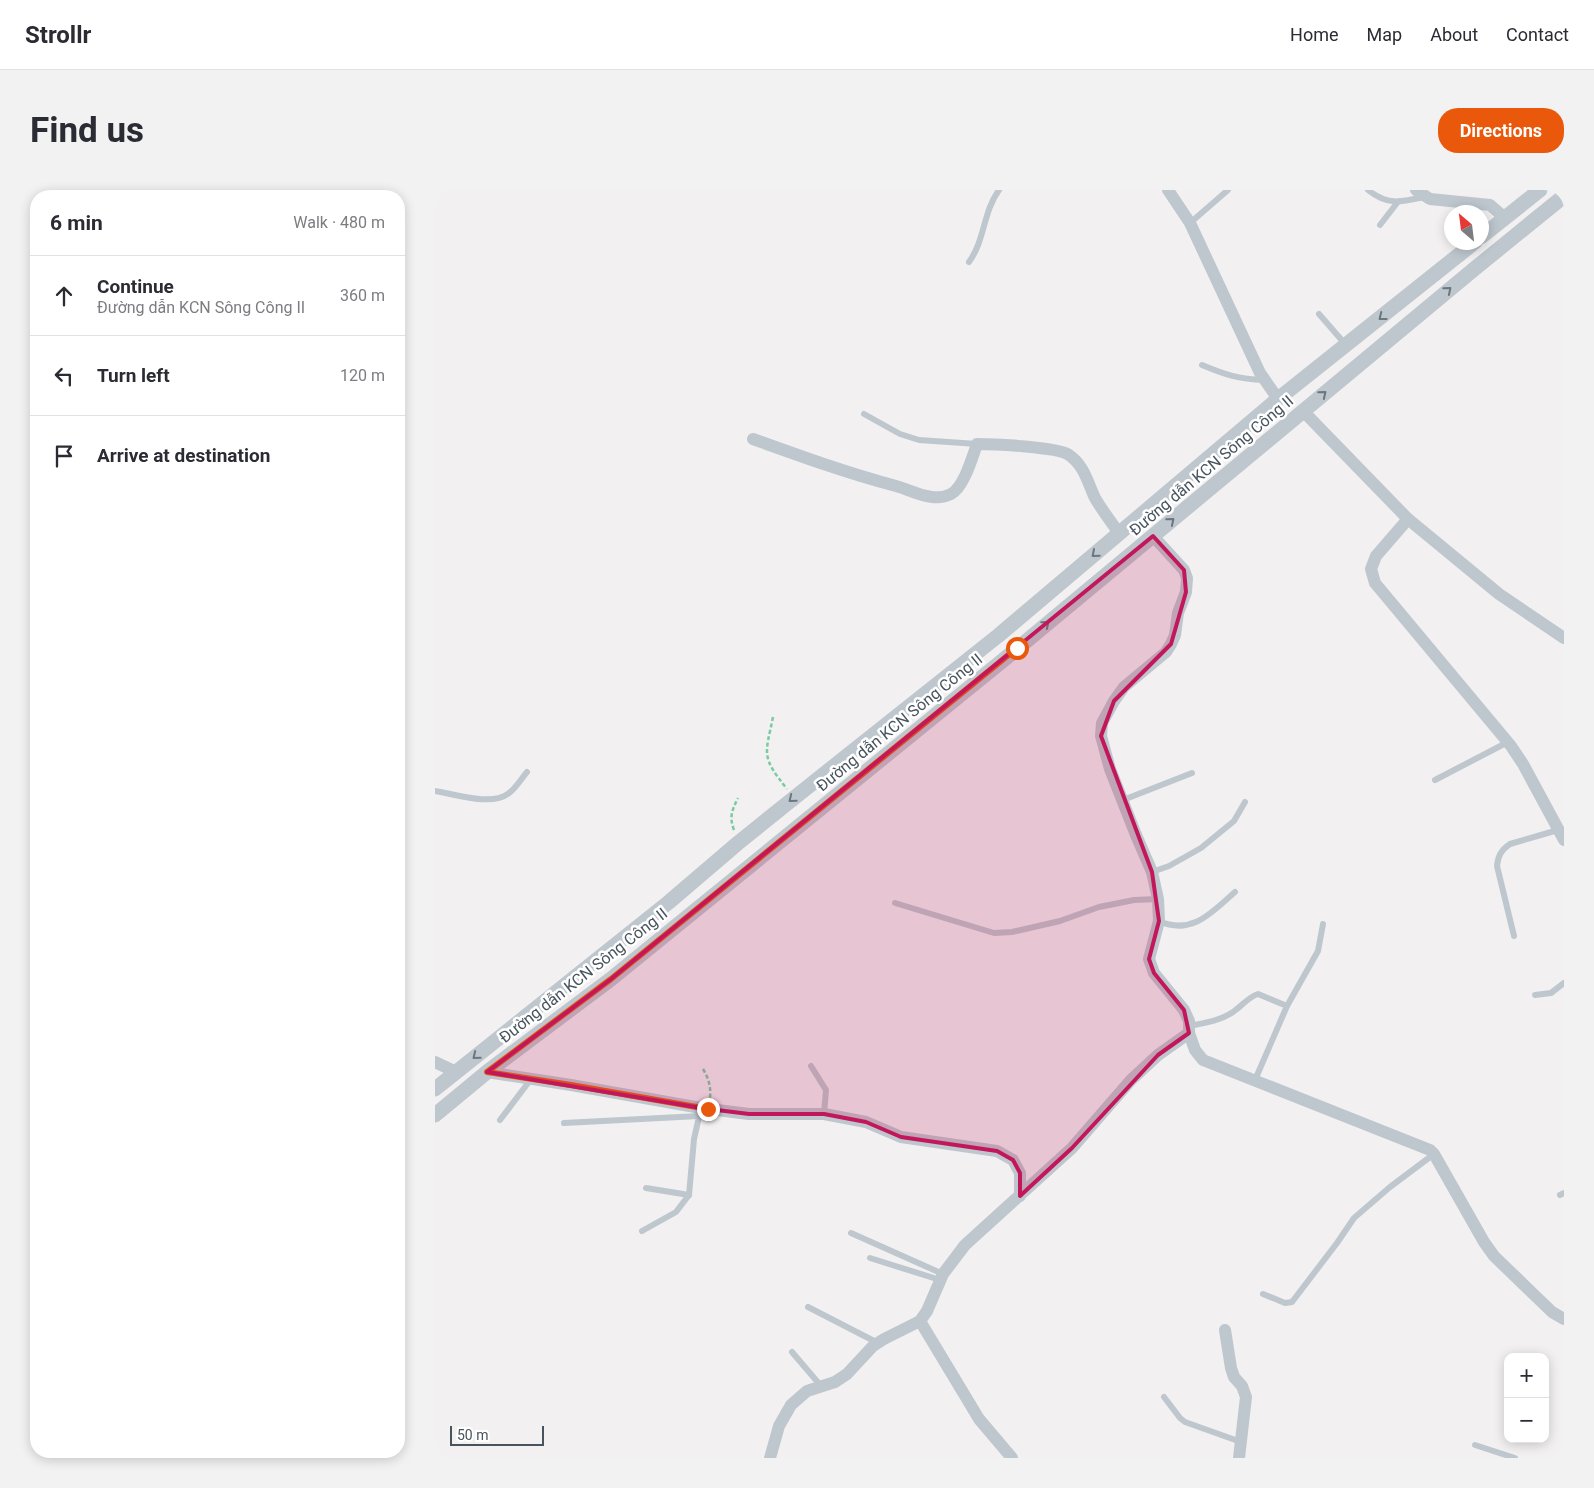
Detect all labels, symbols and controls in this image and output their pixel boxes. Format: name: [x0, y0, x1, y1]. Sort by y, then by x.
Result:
text: Strollr: [25, 21, 91, 49]
text: Home: [1290, 24, 1339, 45]
text: Map: [1367, 24, 1402, 45]
text: About: [1430, 24, 1478, 45]
text: Contact: [1506, 24, 1569, 45]
button: Directions: [1438, 108, 1564, 153]
text: Find us: [30, 110, 144, 151]
north arrow: [1444, 205, 1489, 250]
text: 6 min: [50, 211, 103, 235]
text: Walk · 480 m: [293, 213, 385, 232]
text: Continue: [97, 275, 174, 298]
icon: ahead: [50, 282, 78, 310]
text: 360 m: [340, 286, 385, 305]
one-way arrow: [1442, 288, 1451, 296]
text: Đường dẫn KCN Sông Công II: [97, 298, 305, 317]
one-way arrow: [1379, 311, 1388, 319]
icon: left: [50, 362, 78, 390]
text: Turn left: [97, 364, 170, 387]
text: 120 m: [340, 366, 385, 385]
street label: Đường dẫn KCN Sông Công II: [1125, 391, 1297, 540]
one-way arrow: [1318, 391, 1327, 400]
icon: arrive: [50, 442, 78, 470]
text: Arrive at destination: [97, 444, 270, 467]
one-way arrow: [1166, 517, 1175, 526]
one-way arrow: [1092, 548, 1101, 557]
one-way arrow: [1041, 621, 1050, 630]
route start: [1006, 637, 1029, 660]
street label: Đường dẫn KCN Sông Công II: [812, 650, 986, 795]
one-way arrow: [789, 794, 798, 802]
street label: Đường dẫn KCN Sông Công II: [495, 904, 671, 1047]
one-way arrow: [473, 1051, 482, 1059]
route end: [697, 1098, 720, 1121]
map controls: [1504, 1353, 1549, 1443]
button: +: [1504, 1353, 1549, 1398]
button: −: [1504, 1398, 1549, 1443]
scale bar: [450, 1423, 544, 1446]
text: 50 m: [457, 1427, 489, 1443]

